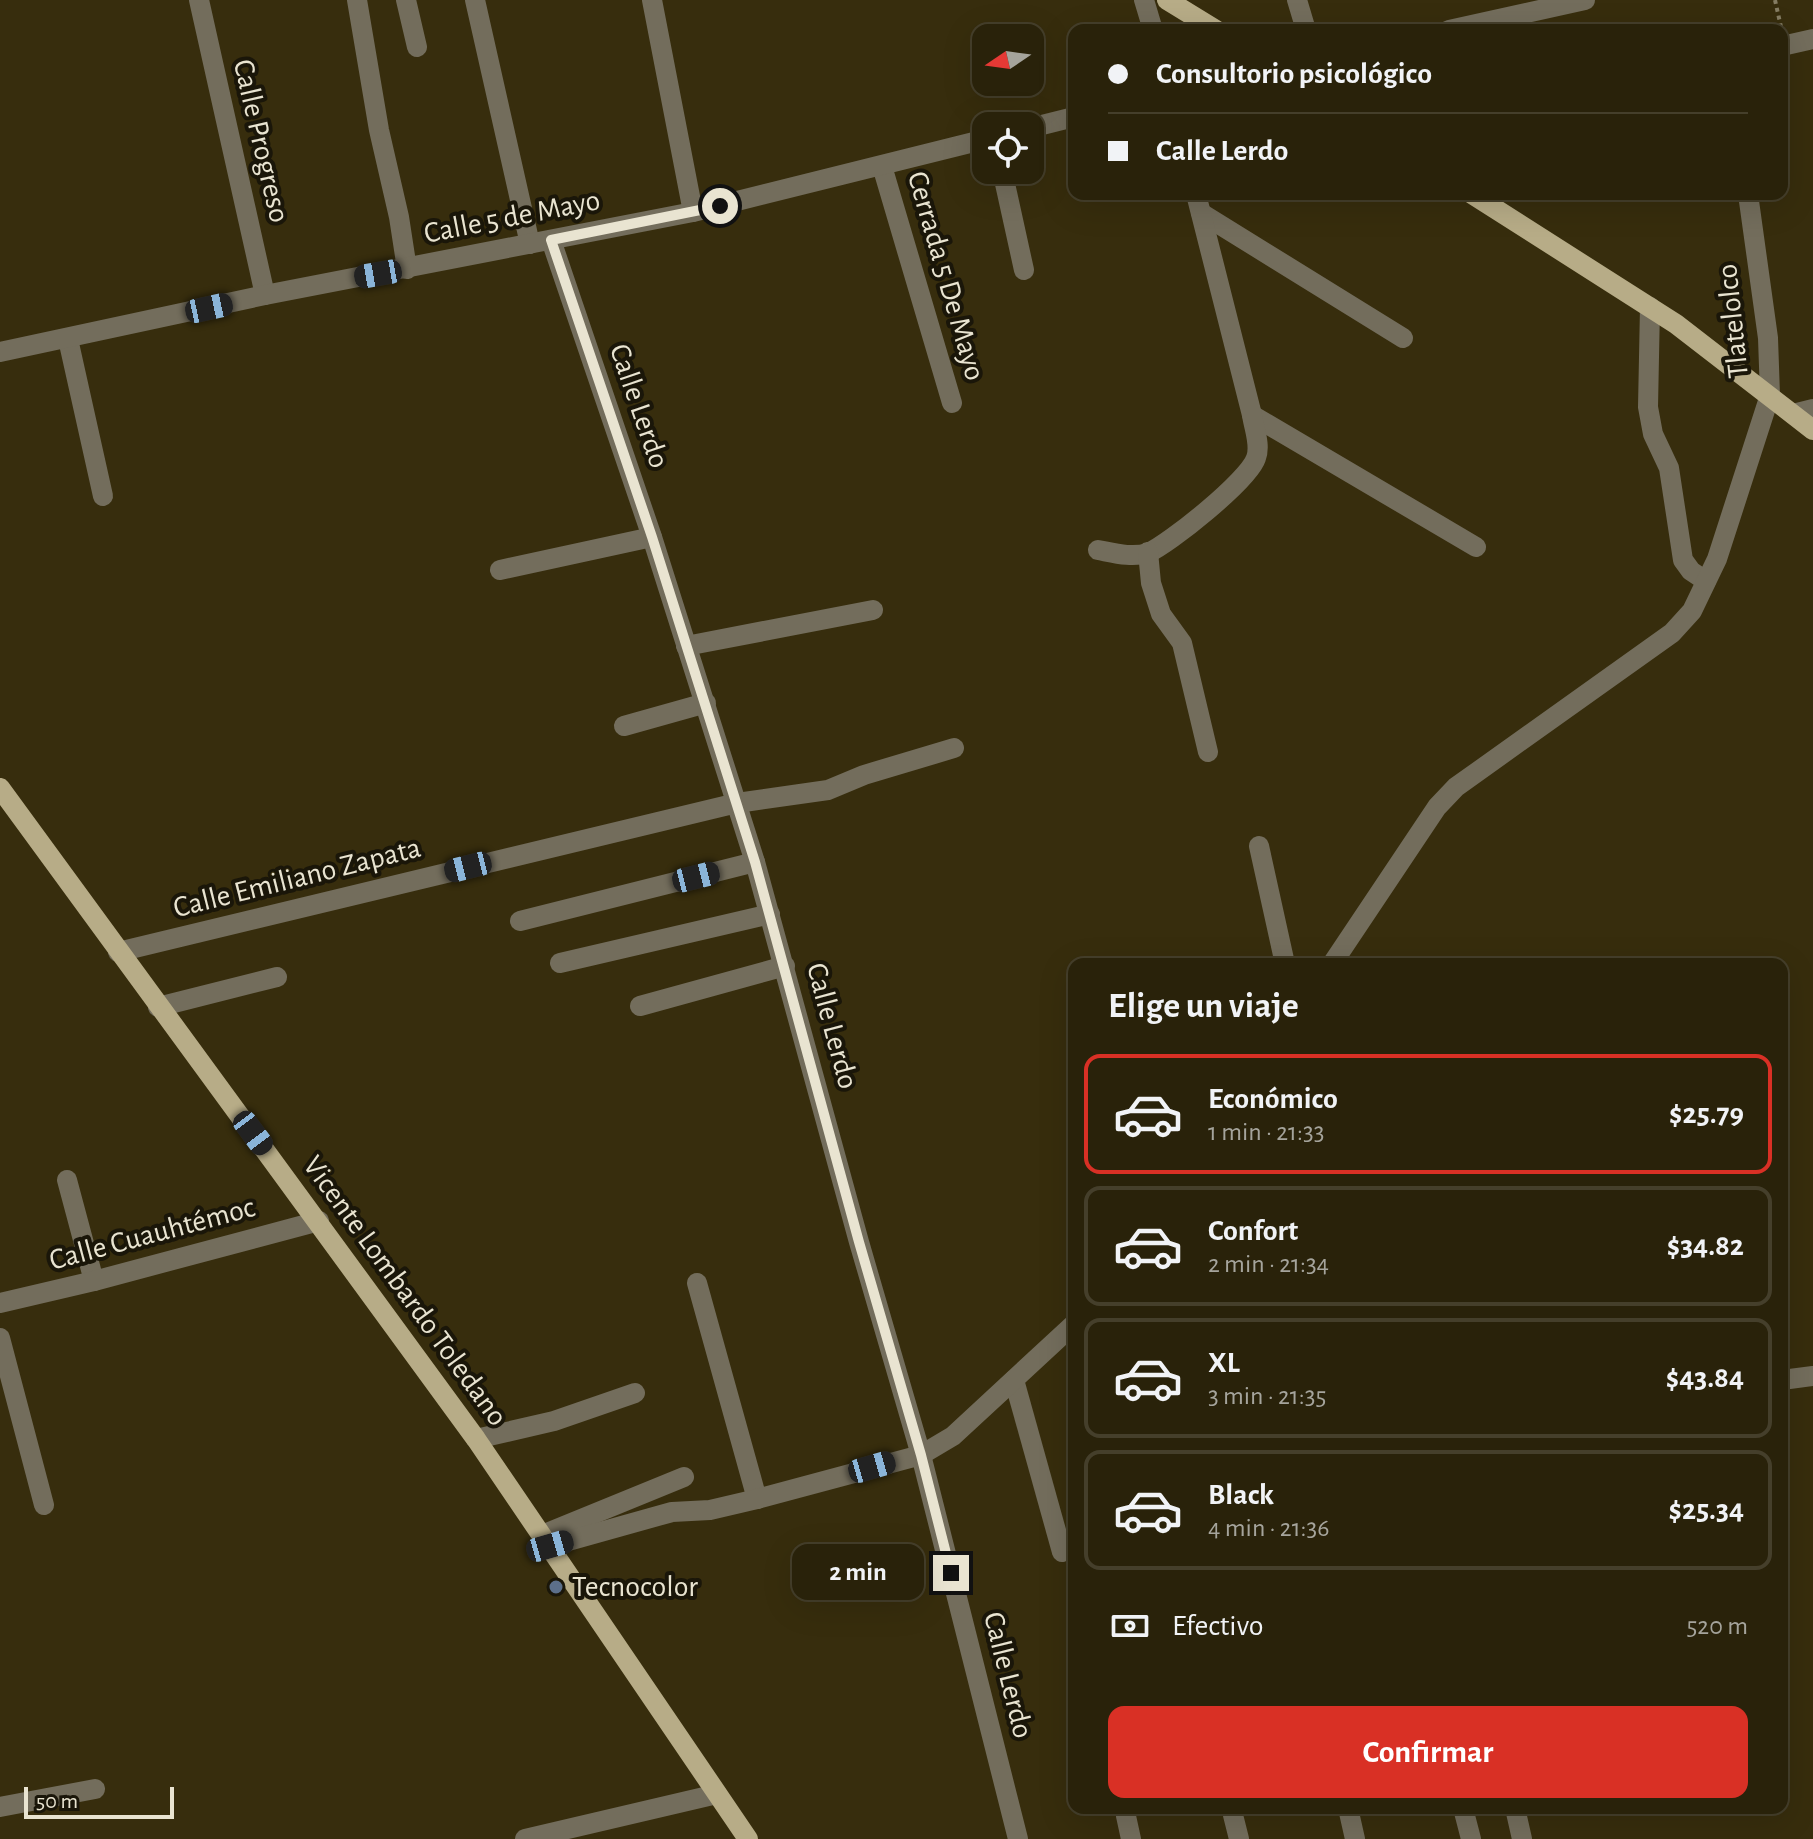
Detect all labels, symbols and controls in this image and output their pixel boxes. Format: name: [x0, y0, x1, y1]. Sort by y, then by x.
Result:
north arrow: [972, 24, 1044, 96]
map controls: [972, 24, 1044, 184]
street label: Calle Progreso: [228, 56, 294, 226]
text: Consultorio psicológico: [1156, 59, 1432, 89]
button: locate: [972, 112, 1044, 184]
text: Calle Lerdo: [1156, 136, 1288, 166]
street label: Cerrada 5 De Mayo: [902, 168, 990, 384]
street label: Calle 5 de Mayo: [421, 185, 603, 249]
route start: [702, 188, 738, 224]
car: [352, 258, 404, 290]
street label: Tlatelolco: [1712, 263, 1754, 379]
car: [183, 291, 235, 325]
street label: Calle Lerdo: [604, 340, 674, 472]
street label: Calle Emiliano Zapata: [170, 833, 424, 923]
car: [442, 850, 494, 884]
car: [670, 860, 722, 894]
street label: Calle Lerdo: [801, 960, 863, 1092]
text: Elige un viaje: [1108, 988, 1299, 1024]
icon: car: [1112, 1078, 1184, 1150]
text: Económico: [1208, 1084, 1338, 1114]
text: $25.79: [1669, 1099, 1744, 1129]
car: [229, 1107, 277, 1159]
text: 1 min · 21:33: [1208, 1119, 1324, 1145]
street label: Vicente Lombardo Toledano: [297, 1151, 513, 1431]
street label: Calle Cuauhtémoc: [46, 1192, 259, 1276]
icon: car: [1112, 1210, 1184, 1282]
text: Confort: [1208, 1216, 1298, 1246]
text: $34.82: [1667, 1231, 1744, 1261]
text: 2 min · 21:34: [1208, 1251, 1329, 1277]
icon: car: [1112, 1342, 1184, 1414]
text: XL: [1208, 1348, 1240, 1378]
text: $43.84: [1666, 1363, 1744, 1393]
text: 3 min · 21:35: [1208, 1383, 1326, 1409]
car: [846, 1449, 898, 1485]
icon: car: [1112, 1474, 1184, 1546]
text: Black: [1208, 1480, 1274, 1510]
text: $25.34: [1669, 1495, 1744, 1525]
text: 4 min · 21:36: [1208, 1515, 1330, 1541]
car: [524, 1528, 576, 1564]
callout: 2 min: [791, 1545, 923, 1601]
route end: [933, 1555, 969, 1591]
text: 2 min: [829, 1559, 887, 1585]
place label: Tecnocolor: [572, 1572, 698, 1602]
marker: Tecnocolor: [547, 1578, 565, 1596]
icon: cash: [1108, 1604, 1152, 1648]
street label: Calle Lerdo: [978, 1609, 1038, 1741]
text: Efectivo: [1172, 1611, 1264, 1641]
text: 520 m: [1686, 1613, 1748, 1639]
button: Confirmar: [1108, 1706, 1748, 1798]
scale bar: [24, 1783, 174, 1819]
text: 50 m: [36, 1790, 78, 1812]

